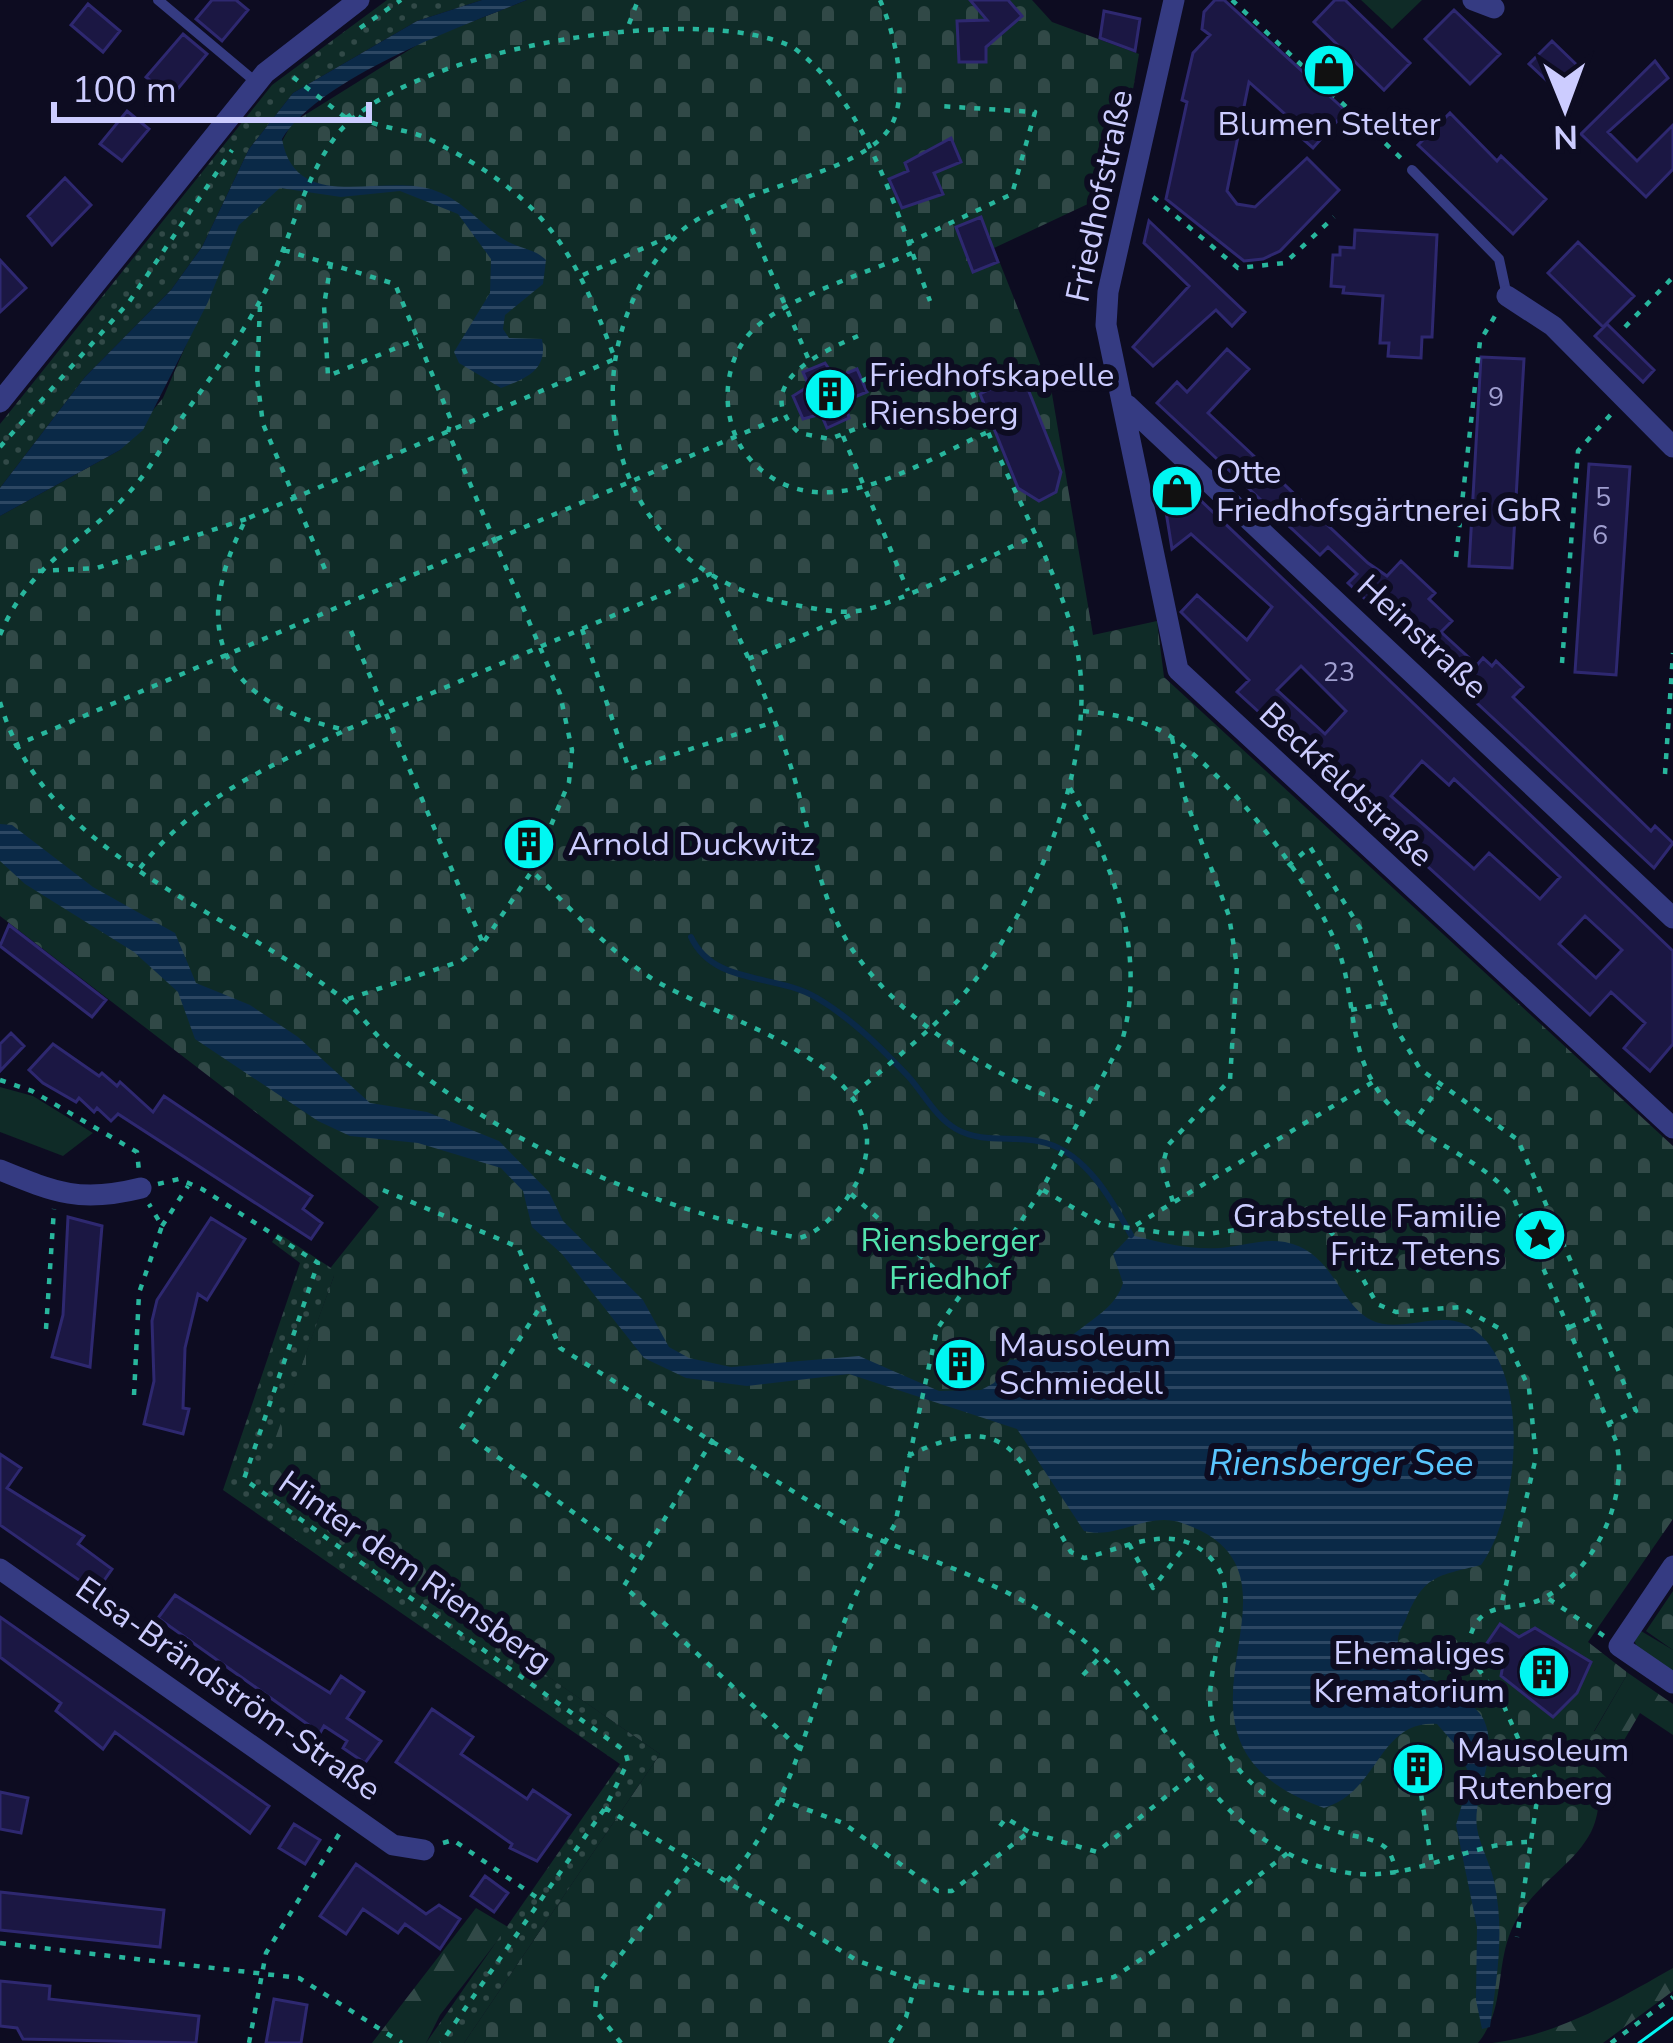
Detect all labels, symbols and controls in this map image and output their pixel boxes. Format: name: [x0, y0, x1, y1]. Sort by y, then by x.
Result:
shop icon: Blumen Stelter: [1301, 42, 1357, 98]
scale bar: [54, 48, 369, 122]
north arrow: [1505, 48, 1625, 168]
text: 100 m: [72, 66, 177, 115]
street label: Friedhofstraße: [1056, 86, 1144, 306]
place label: Blumen Stelter: [1217, 102, 1441, 147]
text: N: [1553, 114, 1578, 159]
place label: Friedhofskapelle Riensberg: [869, 353, 1114, 436]
building icon: Friedhofskapelle Riensberg: [802, 366, 858, 422]
house number: 9: [1488, 379, 1504, 416]
place label: Otte Friedhofsgärtnerei GbR: [1216, 450, 1562, 533]
shop icon: Otte Friedhofsgärtnerei GbR: [1149, 463, 1205, 519]
house number: 5: [1595, 479, 1611, 516]
house number: 6: [1592, 517, 1608, 554]
street label: Heinstraße: [1347, 565, 1497, 709]
house number: 23: [1323, 654, 1355, 691]
street label: Beckfeldstraße: [1249, 693, 1443, 877]
building icon: Arnold Duckwitz: [501, 816, 557, 872]
place label: Arnold Duckwitz: [568, 822, 815, 867]
place label: Grabstelle Familie Fritz Tetens: [1233, 1194, 1501, 1277]
place icon: Grabstelle Familie Fritz Tetens: [1512, 1207, 1568, 1263]
park label: Riensberger Friedhof: [860, 1218, 1040, 1301]
place label: Mausoleum Schmiedell: [999, 1323, 1171, 1406]
building icon: Mausoleum Schmiedell: [932, 1336, 988, 1392]
water label: Riensberger See: [1209, 1439, 1473, 1488]
street label: Hinter dem Riensberg: [269, 1461, 561, 1683]
street label: Elsa-Brändström-Straße: [66, 1566, 390, 1812]
place label: Ehemaliges Krematorium: [1314, 1631, 1505, 1714]
building icon: Ehemaliges Krematorium: [1516, 1644, 1572, 1700]
place label: Mausoleum Rutenberg: [1457, 1728, 1629, 1811]
building icon: Mausoleum Rutenberg: [1390, 1741, 1446, 1797]

